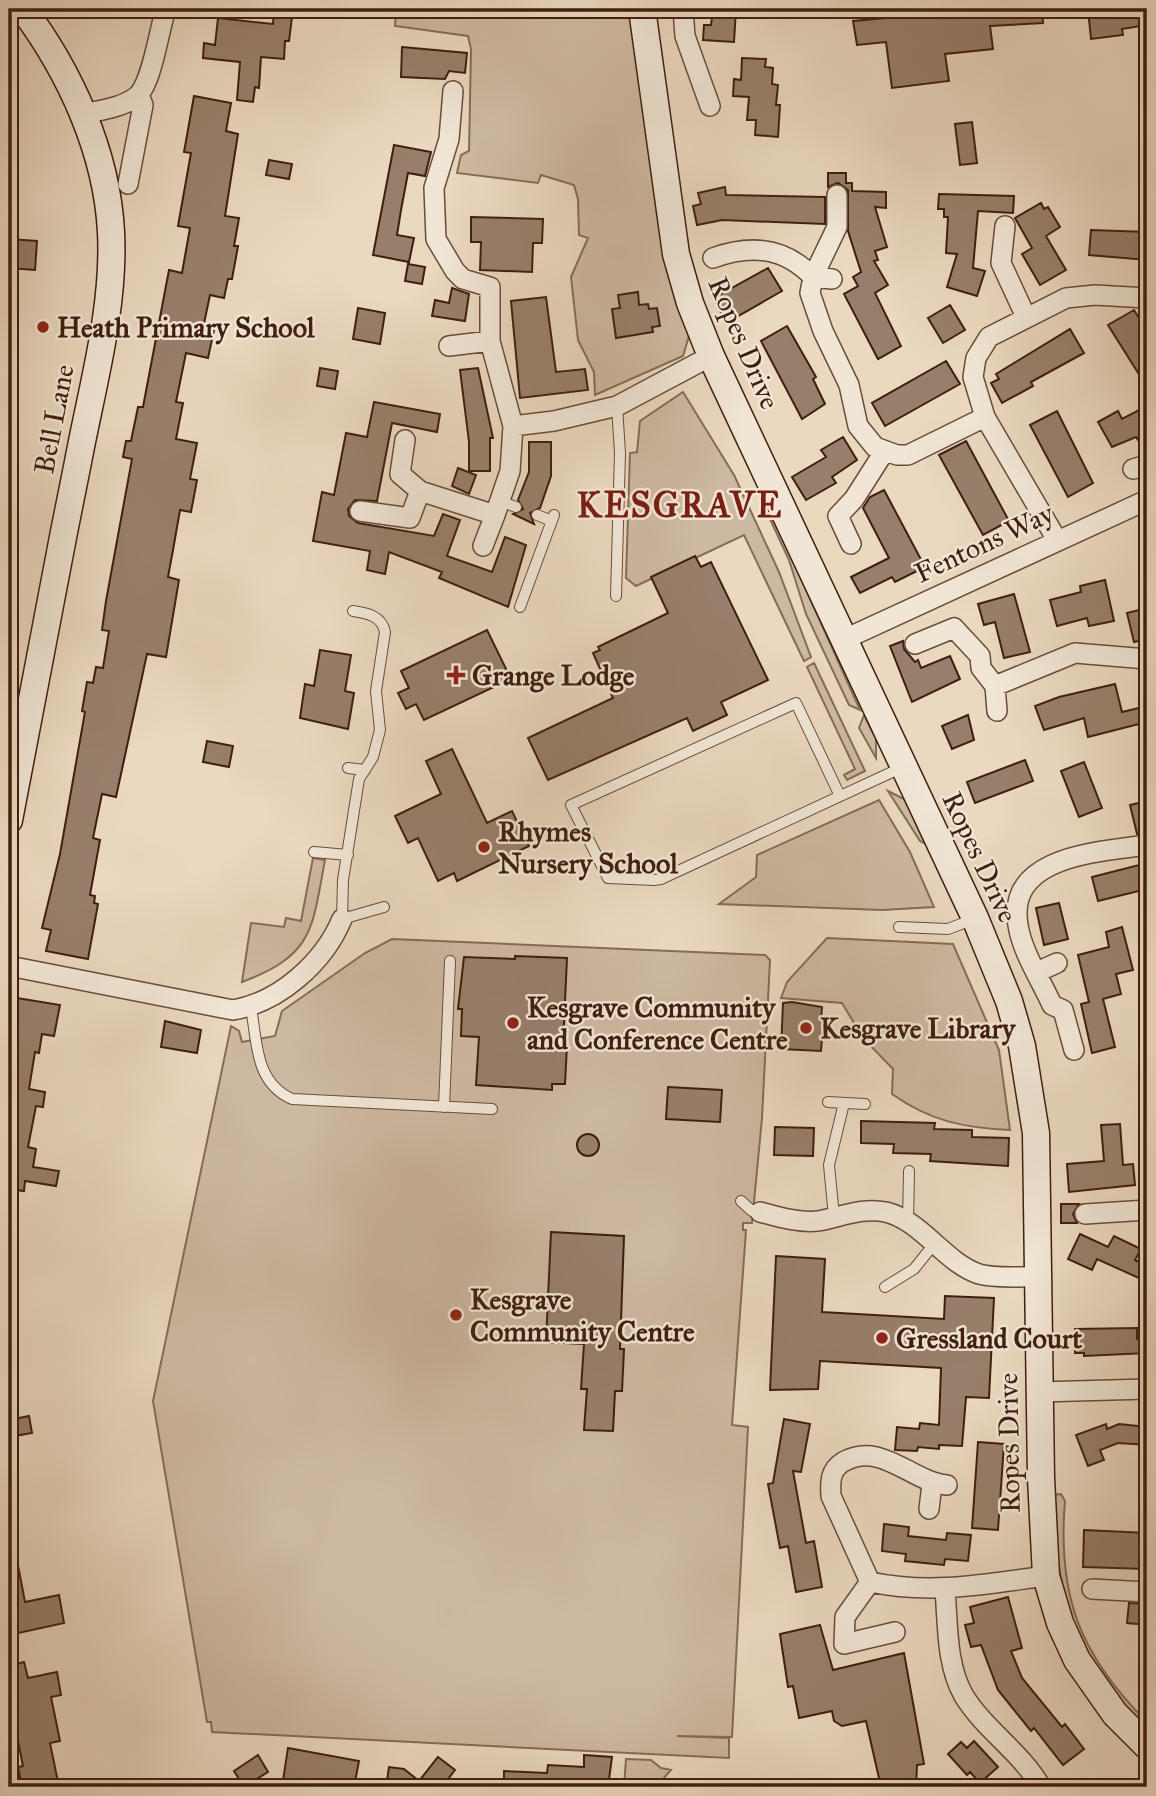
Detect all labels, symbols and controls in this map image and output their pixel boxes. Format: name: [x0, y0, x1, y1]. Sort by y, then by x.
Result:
street label: Ropes Drive: [700, 272, 788, 414]
place label: Heath Primary School: [57, 310, 315, 345]
marker: Heath Primary School: [35, 319, 51, 335]
street label: Bell Lane: [26, 361, 82, 477]
district label: KESGRAVE: [577, 484, 783, 527]
street label: Fentons Way: [909, 495, 1060, 591]
place label: Grange Lodge: [472, 658, 635, 693]
marker: Grange Lodge: [446, 665, 466, 685]
street label: Ropes Drive: [934, 786, 1026, 928]
place label: Rhymes Nursery School: [498, 814, 678, 881]
marker: Rhymes Nursery School: [476, 839, 492, 855]
place label: Kesgrave Community and Conference Centre: [527, 990, 788, 1057]
place label: Kesgrave Library: [820, 1011, 1016, 1046]
marker: Kesgrave Community and Conference Centre: [505, 1015, 521, 1031]
marker: Kesgrave Library: [798, 1020, 814, 1036]
place label: Kesgrave Community Centre: [470, 1282, 695, 1349]
marker: Kesgrave Community Centre: [448, 1307, 464, 1323]
place label: Gressland Court: [896, 1321, 1082, 1356]
marker: Gressland Court: [874, 1330, 890, 1346]
street label: Ropes Drive: [990, 1372, 1028, 1514]

